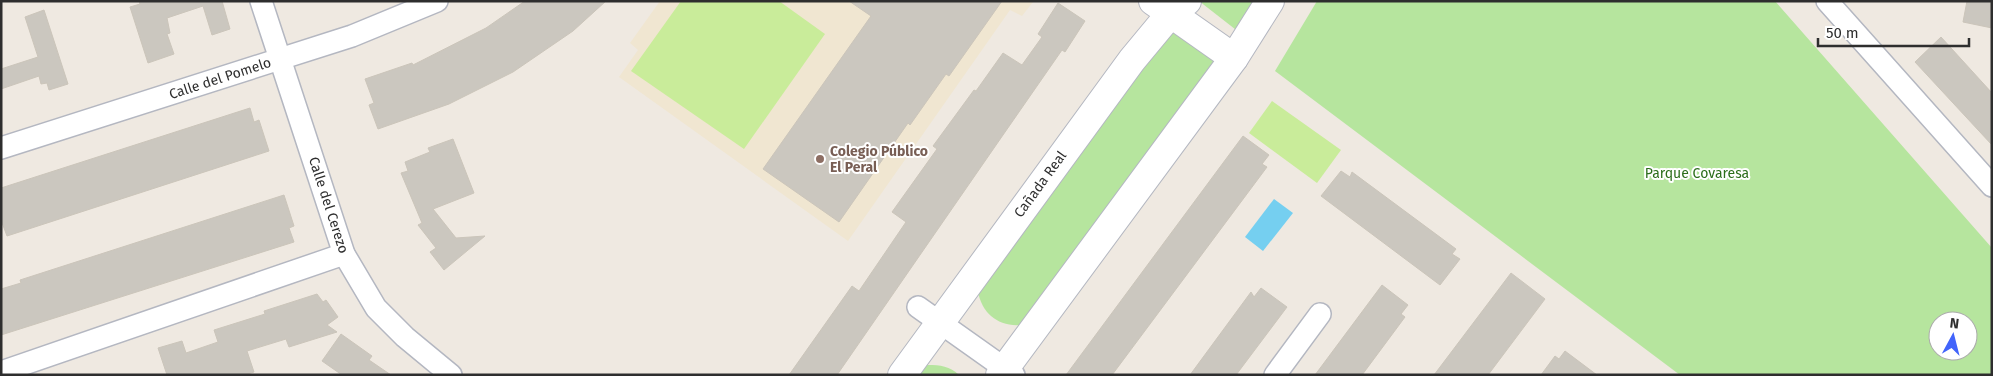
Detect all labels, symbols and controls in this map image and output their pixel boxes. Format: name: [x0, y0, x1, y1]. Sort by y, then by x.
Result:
scale bar: [1818, 15, 1969, 47]
text: 50 m: [1826, 24, 1859, 42]
street label: Calle del Pomelo: [167, 54, 273, 103]
place label: Colegio Público El Peral: [830, 143, 928, 176]
street label: Cañada Real: [1011, 148, 1070, 221]
marker: Colegio Público El Peral: [814, 153, 826, 165]
street label: Calle del Cerezo: [305, 155, 352, 256]
park label: Parque Covaresa: [1645, 165, 1749, 182]
north arrow: [1928, 311, 1978, 361]
text: N: [1949, 315, 1960, 333]

